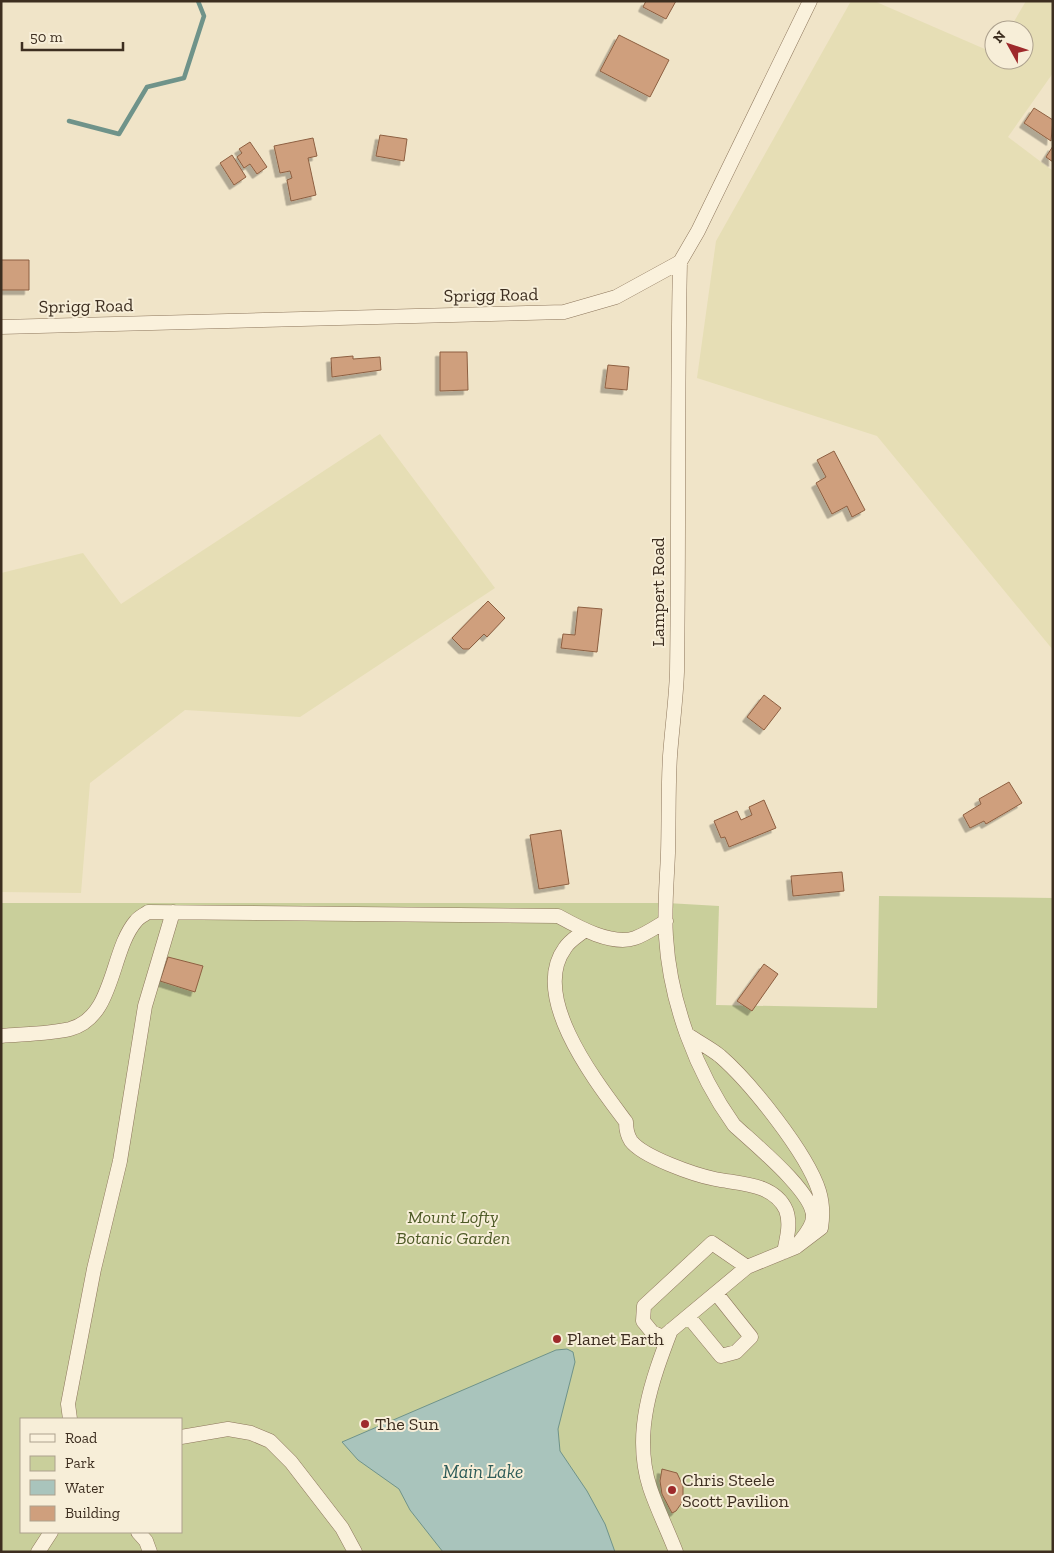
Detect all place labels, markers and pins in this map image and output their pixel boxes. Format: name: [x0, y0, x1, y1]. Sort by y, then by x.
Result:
place label: Planet Earth: [567, 1328, 664, 1350]
marker: Planet Earth: [551, 1333, 563, 1345]
place label: The Sun: [375, 1413, 439, 1435]
marker: The Sun: [359, 1418, 371, 1430]
place label: Chris Steele Scott Pavilion: [682, 1469, 789, 1512]
marker: Chris Steele Scott Pavilion: [666, 1484, 678, 1496]

